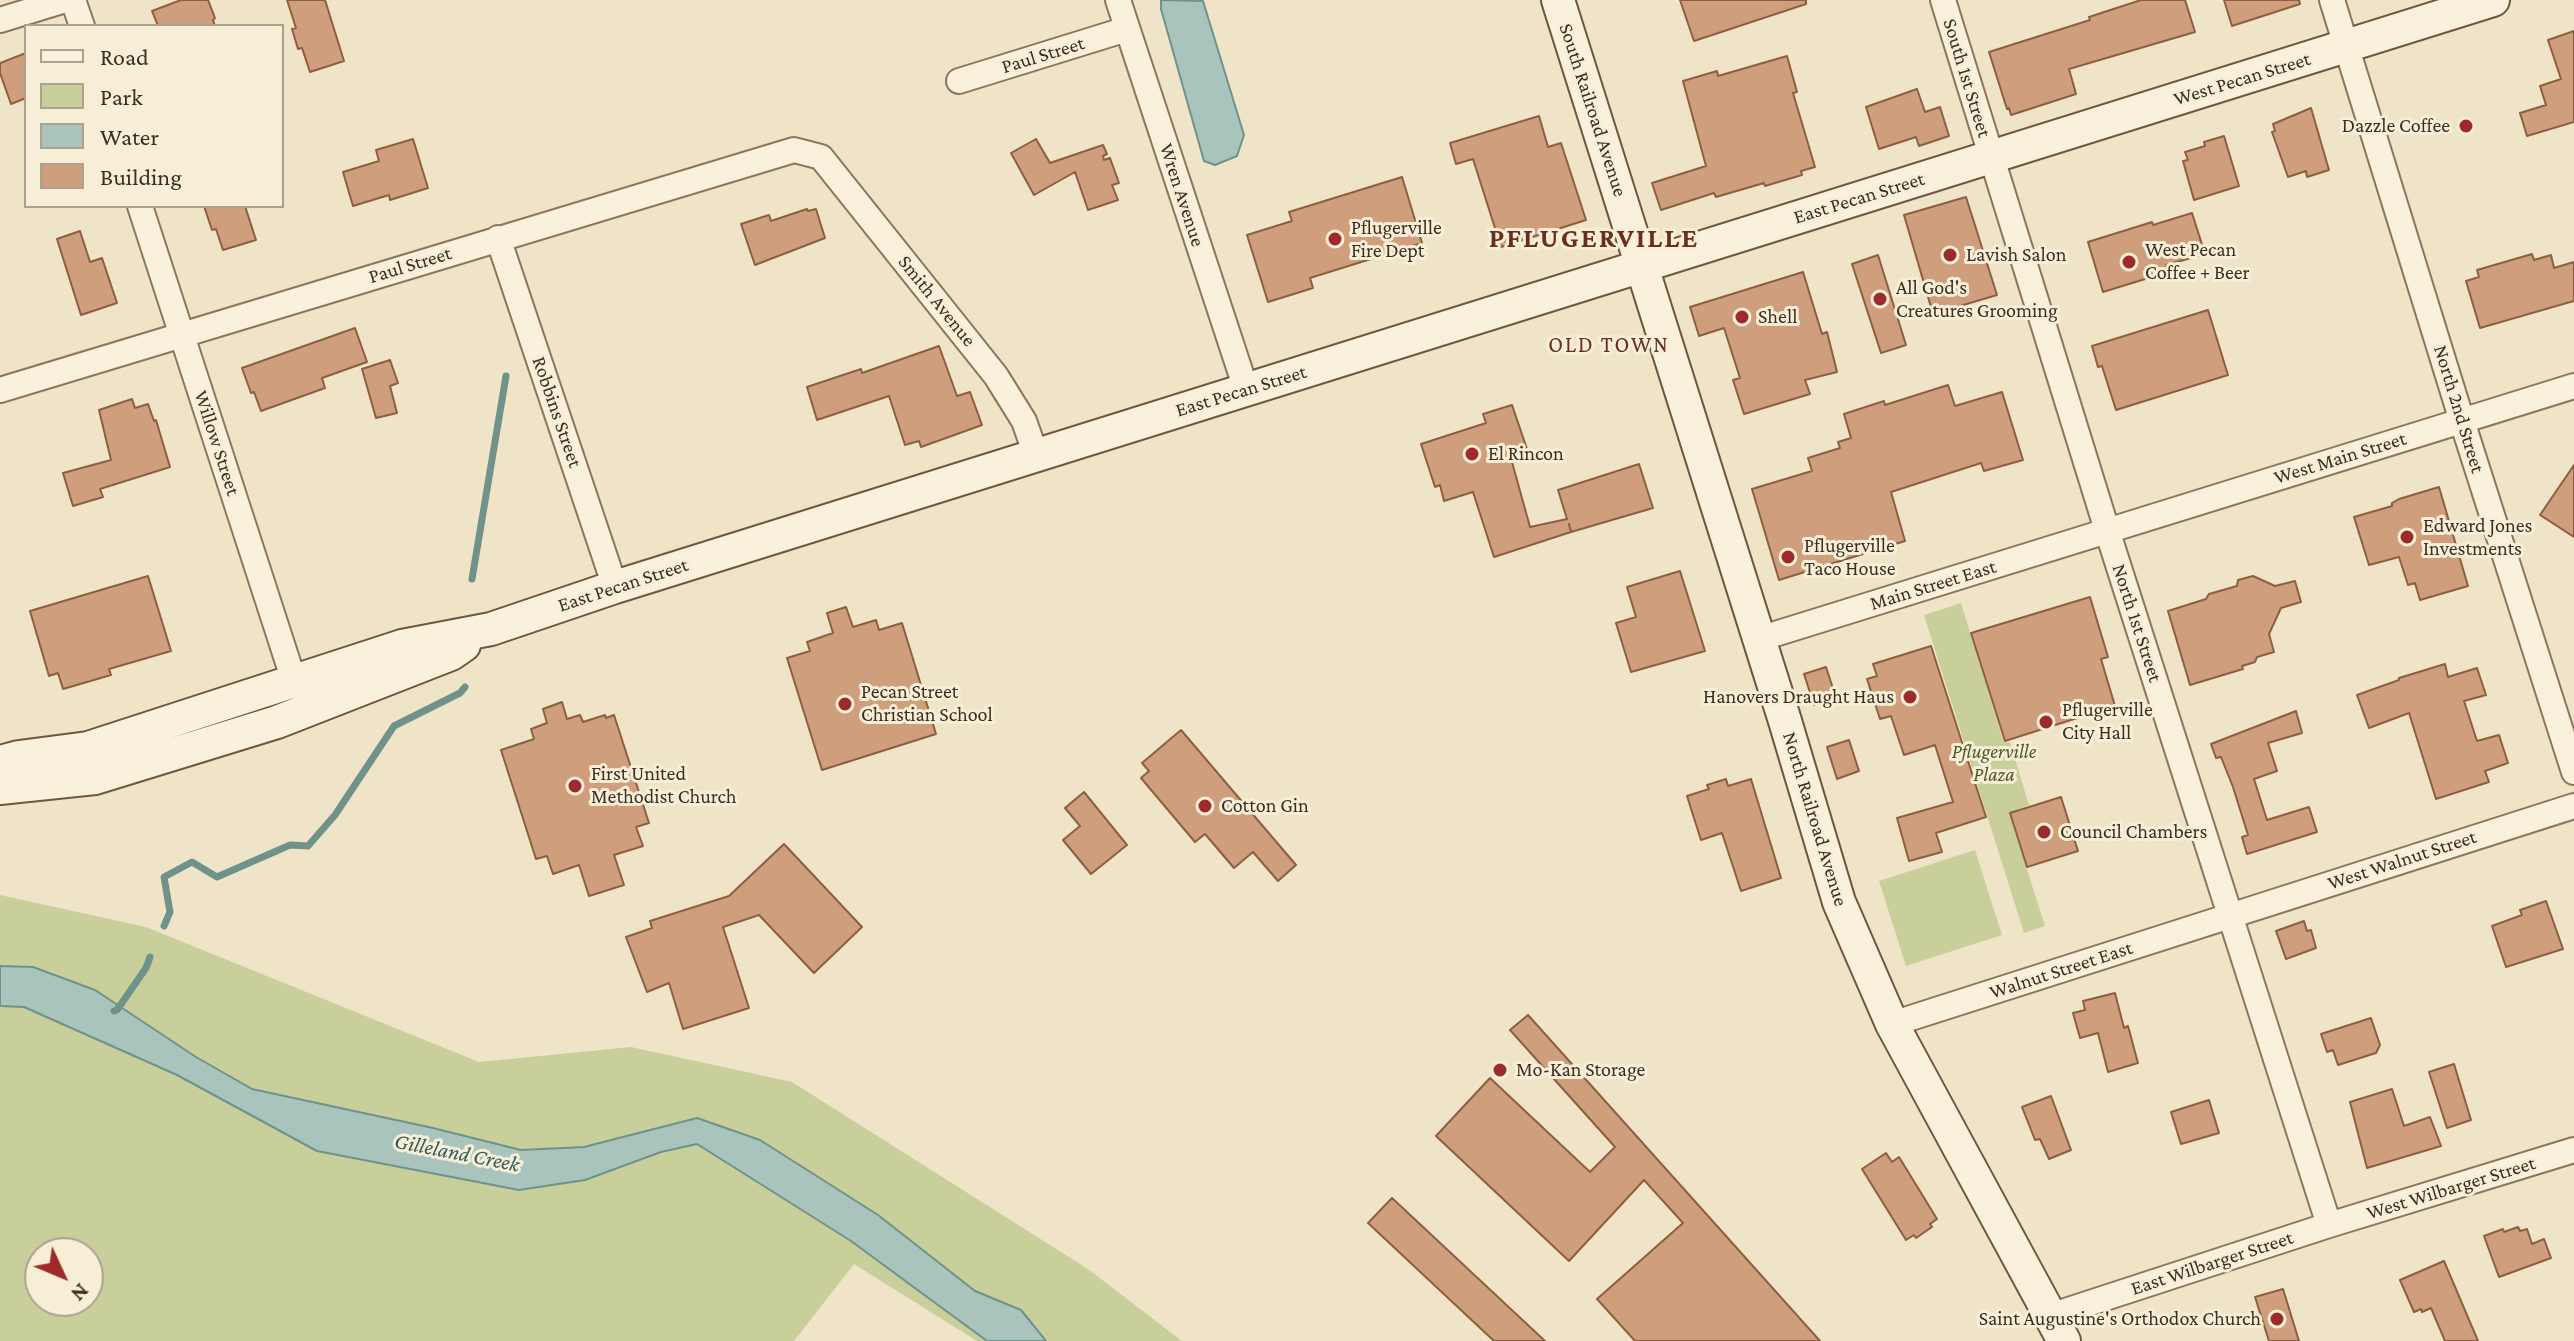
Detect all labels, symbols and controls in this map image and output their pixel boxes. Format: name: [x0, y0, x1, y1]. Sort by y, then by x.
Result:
street label: South 1st Street: [1938, 16, 1996, 140]
street label: South Railroad Avenue: [1554, 20, 1632, 200]
legend: [24, 24, 284, 208]
street label: Paul Street: [999, 31, 1087, 79]
text: Road: [100, 43, 149, 70]
street label: West Pecan Street: [2171, 47, 2313, 111]
text: Park: [100, 83, 143, 110]
place label: Dazzle Coffee: [2342, 114, 2450, 138]
marker: Dazzle Coffee: [2457, 117, 2475, 135]
text: Water: [100, 123, 159, 150]
street label: Wren Avenue: [1154, 140, 1210, 250]
text: Building: [100, 163, 182, 190]
street label: East Pecan Street: [1791, 167, 1927, 229]
place label: Pflugerville Fire Dept: [1351, 216, 1442, 263]
district label: PFLUGERVILLE: [1489, 221, 1699, 255]
marker: Pflugerville Fire Dept: [1326, 230, 1344, 248]
place label: West Pecan Coffee + Beer: [2145, 238, 2250, 285]
street label: Paul Street: [366, 241, 454, 289]
place label: Lavish Salon: [1966, 243, 2067, 267]
marker: Lavish Salon: [1941, 246, 1959, 264]
street label: Smith Avenue: [893, 250, 981, 352]
marker: West Pecan Coffee + Beer: [2120, 253, 2138, 271]
place label: All God's Creatures Grooming: [1896, 276, 2058, 323]
marker: All God's Creatures Grooming: [1871, 290, 1889, 308]
place label: Shell: [1758, 305, 1797, 329]
marker: Shell: [1733, 308, 1751, 326]
district label: OLD TOWN: [1548, 332, 1670, 358]
street label: North 2nd Street: [2428, 342, 2490, 476]
street label: Robbins Street: [527, 353, 587, 471]
street label: East Pecan Street: [1173, 360, 1309, 422]
street label: Willow Street: [189, 387, 245, 499]
street label: West Main Street: [2271, 427, 2409, 489]
place label: El Rincon: [1488, 442, 1564, 466]
marker: El Rincon: [1463, 445, 1481, 463]
place label: Edward Jones Investments: [2423, 514, 2532, 561]
marker: Edward Jones Investments: [2398, 528, 2416, 546]
place label: Pflugerville Taco House: [1804, 534, 1896, 581]
marker: Pflugerville Taco House: [1779, 548, 1797, 566]
street label: East Pecan Street: [555, 553, 691, 617]
street label: Main Street East: [1867, 554, 1999, 616]
street label: North 1st Street: [2107, 561, 2167, 685]
place label: Pecan Street Christian School: [861, 680, 993, 727]
place label: Hanovers Draught Haus: [1703, 685, 1894, 709]
marker: Hanovers Draught Haus: [1901, 688, 1919, 706]
marker: Pecan Street Christian School: [836, 695, 854, 713]
place label: Pflugerville City Hall: [2062, 698, 2153, 745]
marker: Pflugerville City Hall: [2037, 713, 2055, 731]
street label: North Railroad Avenue: [1777, 729, 1853, 909]
park label: Pflugerville Plaza: [1952, 740, 2036, 787]
place label: First United Methodist Church: [591, 762, 736, 809]
marker: First United Methodist Church: [566, 777, 584, 795]
place label: Cotton Gin: [1221, 794, 1309, 818]
marker: Cotton Gin: [1196, 797, 1214, 815]
place label: Council Chambers: [2060, 820, 2207, 844]
marker: Council Chambers: [2035, 823, 2053, 841]
street label: West Walnut Street: [2325, 825, 2479, 895]
street label: Walnut Street East: [1986, 936, 2136, 1004]
place label: Mo-Kan Storage: [1516, 1058, 1645, 1082]
marker: Mo-Kan Storage: [1491, 1061, 1509, 1079]
water label: Gilleland Creek: [392, 1128, 522, 1178]
street label: West Wilbarger Street: [2364, 1151, 2538, 1225]
street label: East Wilbarger Street: [2128, 1225, 2296, 1301]
north arrow: [24, 1237, 104, 1317]
text: N: [66, 1279, 94, 1307]
place label: Saint Augustine's Orthodox Church: [1979, 1307, 2261, 1331]
marker: Saint Augustine's Orthodox Church: [2268, 1310, 2286, 1328]

